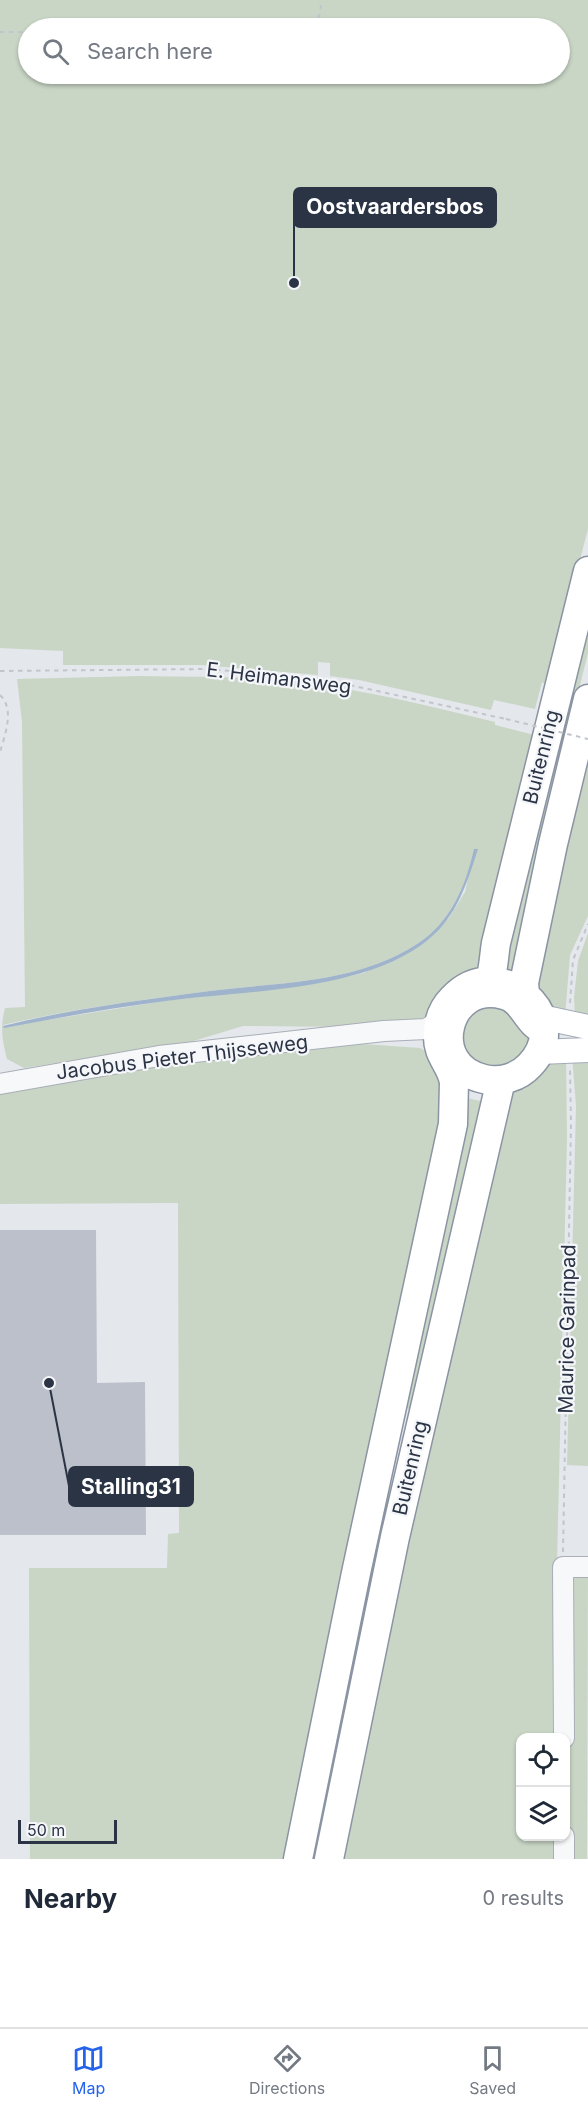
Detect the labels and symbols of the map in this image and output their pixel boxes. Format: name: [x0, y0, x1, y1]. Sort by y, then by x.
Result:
callout: Oostvaardersbos: [294, 188, 496, 227]
text: Oostvaardersbos: [306, 194, 484, 219]
street label: E. Heimansweg: [205, 657, 353, 699]
street label: Buitenring: [518, 707, 564, 807]
street label: Jacobus Pieter Thijsseweg: [55, 1030, 309, 1084]
street label: Maurice Garinpad: [554, 1244, 580, 1414]
street label: Buitenring: [387, 1418, 433, 1518]
callout: Stalling31: [69, 1467, 193, 1506]
text: Stalling31: [81, 1474, 181, 1499]
scale bar: [18, 1817, 117, 1844]

